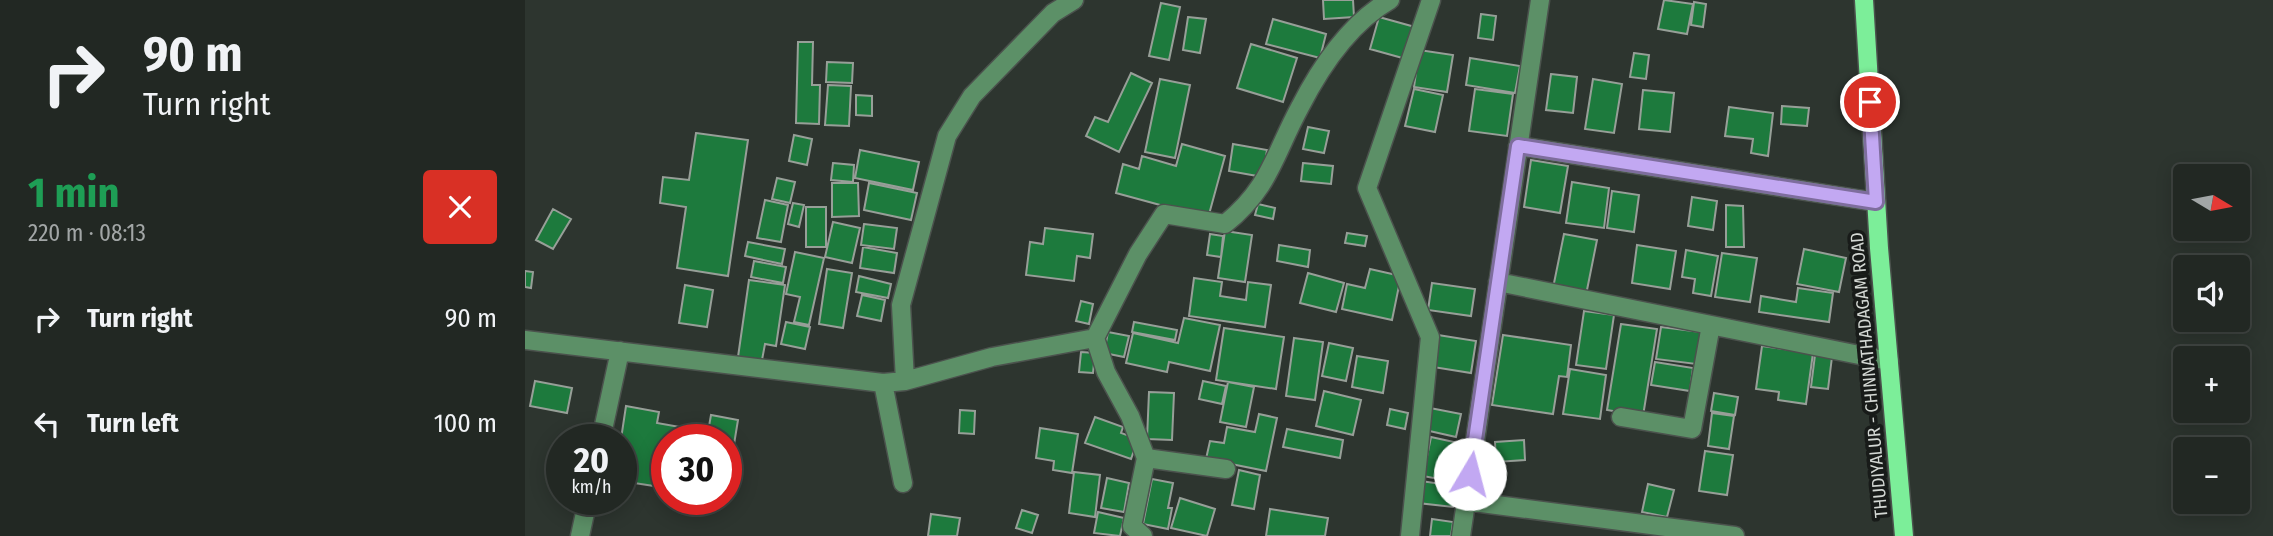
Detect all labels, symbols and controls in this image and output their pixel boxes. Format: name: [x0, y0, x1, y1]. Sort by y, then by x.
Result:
text: 90 m: [143, 25, 243, 84]
icon: right: [28, 28, 119, 119]
pin: [1840, 72, 1900, 132]
icon: arrive: [1851, 83, 1889, 121]
text: Turn right: [143, 85, 270, 123]
north arrow: [2173, 164, 2251, 242]
map controls: [2173, 164, 2250, 514]
text: 1 min: [28, 168, 119, 218]
button: close: [423, 170, 497, 244]
text: 220 m · 08:13: [28, 219, 146, 247]
street label: THUDIYALUR - CHINNATHADAGAM ROAD: [1846, 231, 1892, 519]
button: sound: [2173, 255, 2250, 332]
icon: right: [28, 300, 66, 338]
text: Turn right: [87, 303, 193, 334]
text: 90 m: [445, 303, 497, 334]
button: +: [2173, 346, 2250, 423]
icon: left: [28, 405, 66, 443]
text: Turn left: [87, 408, 179, 439]
text: 100 m: [434, 408, 497, 439]
speed limit sign: 30: [651, 424, 742, 515]
position arrow: [1433, 437, 1507, 511]
button: −: [2173, 437, 2250, 514]
text: 20: [574, 439, 609, 481]
text: km/h: [571, 476, 612, 498]

